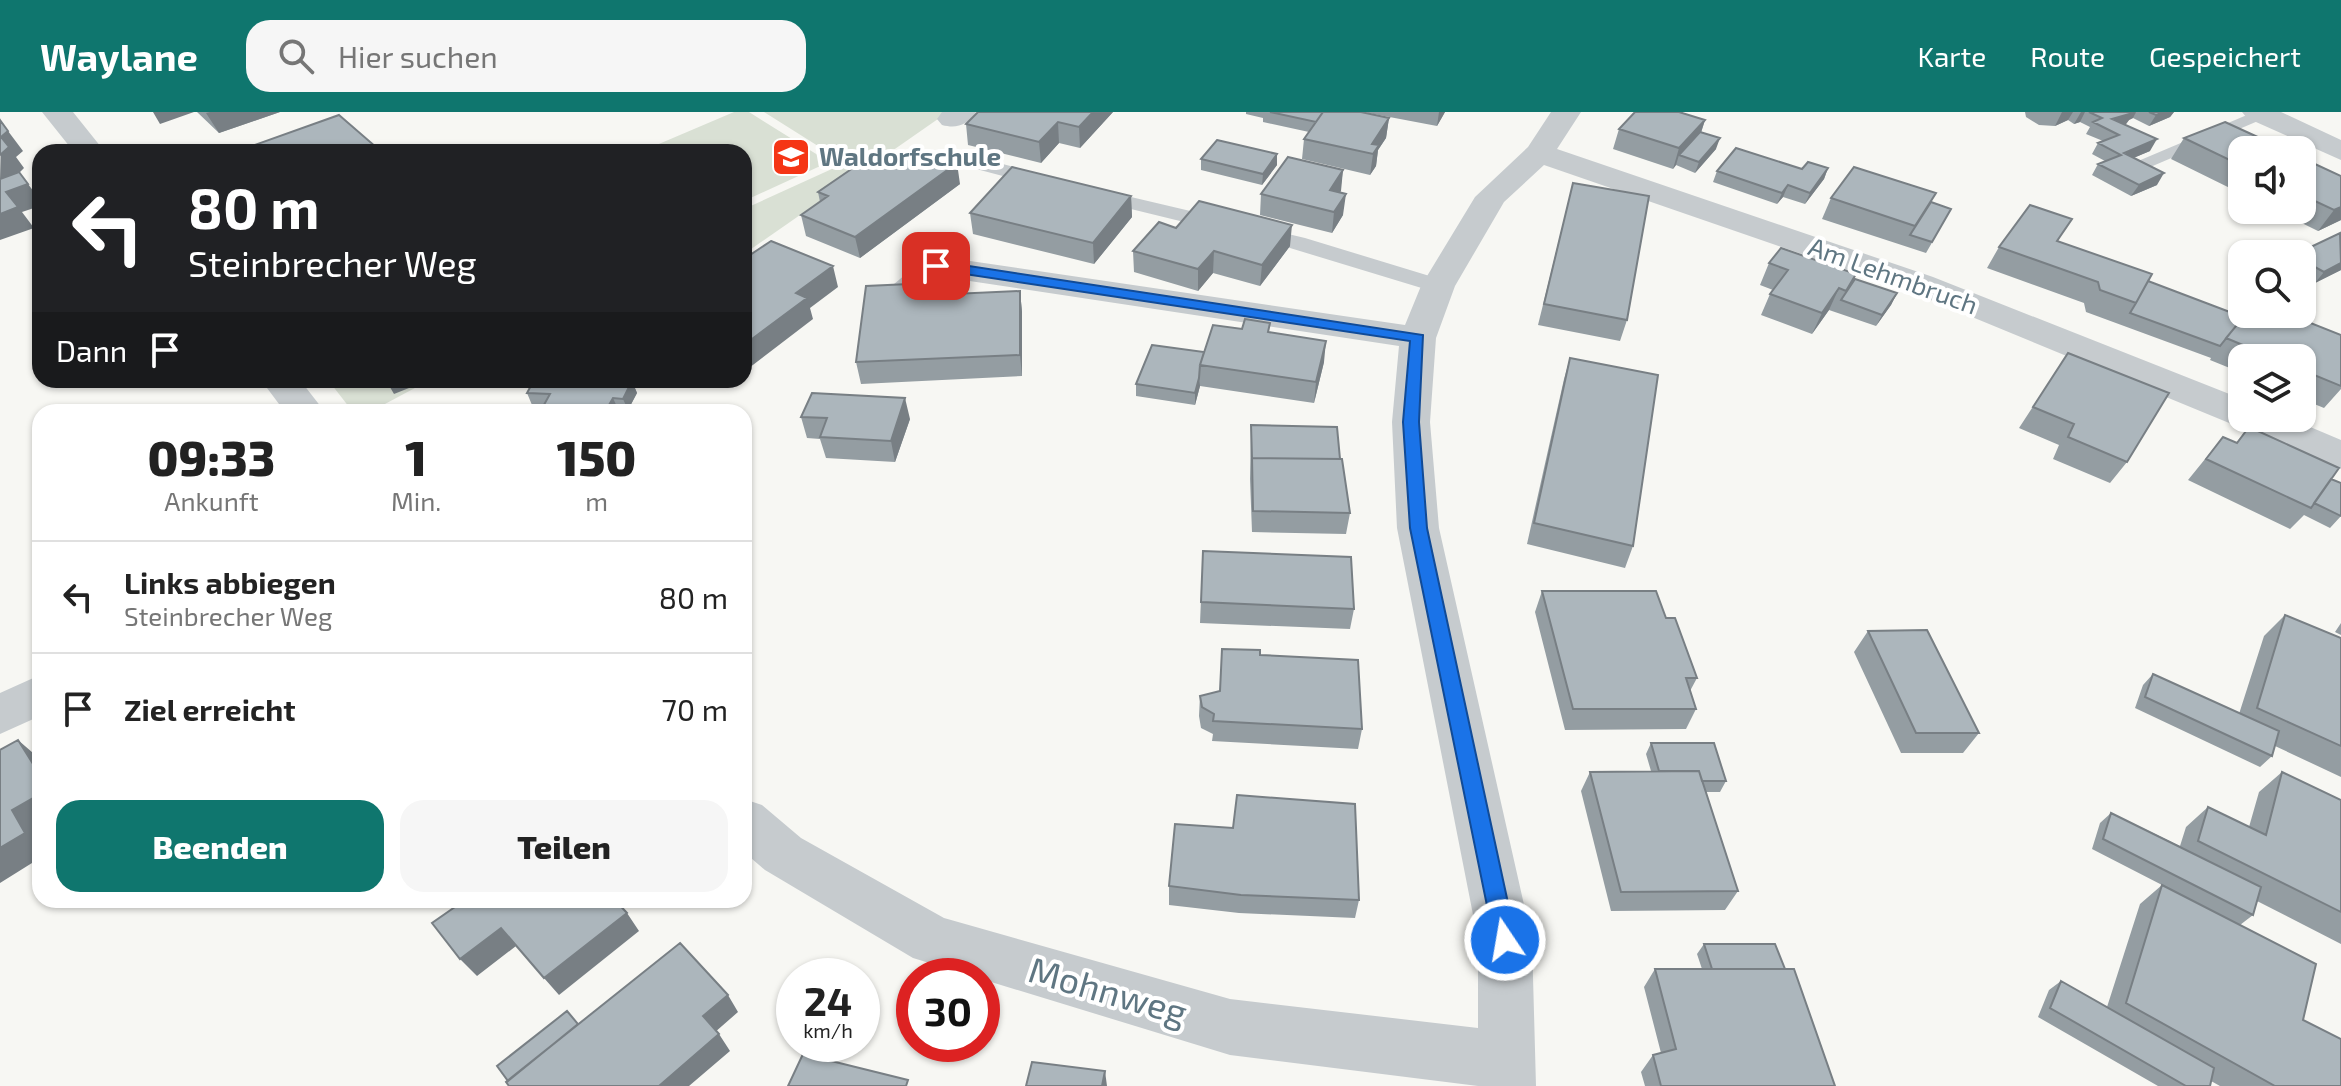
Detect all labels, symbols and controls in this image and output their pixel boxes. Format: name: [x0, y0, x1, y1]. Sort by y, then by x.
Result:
search box: [246, 20, 806, 92]
text: Waylane: [40, 33, 198, 79]
icon: search: [274, 34, 318, 78]
text: Hier suchen: [338, 38, 498, 74]
text: Karte: [1917, 39, 1986, 73]
text: Route: [2030, 39, 2105, 73]
text: Gespeichert: [2149, 39, 2301, 73]
school or university icon: Waldorfschule: [770, 136, 812, 178]
map controls: [2228, 136, 2316, 432]
button: sound: [2228, 136, 2316, 224]
place label: Waldorfschule: [819, 140, 1001, 171]
text: 80 m: [188, 173, 320, 240]
icon: left: [56, 176, 160, 280]
street label: Am Lehmbruch: [1805, 230, 1982, 320]
pin: [902, 232, 970, 300]
button: search: [2228, 240, 2316, 328]
text: Steinbrecher Weg: [188, 241, 477, 284]
icon: arrive: [914, 244, 958, 288]
icon: arrive: [143, 328, 187, 372]
text: Dann: [56, 332, 127, 368]
button: layers: [2228, 344, 2316, 432]
text: 09:33: [148, 428, 275, 486]
text: 1: [405, 428, 427, 486]
text: 150: [557, 428, 636, 486]
text: Ankunft: [164, 485, 259, 516]
text: Min.: [391, 485, 441, 516]
text: m: [585, 485, 608, 516]
text: Links abbiegen: [124, 564, 336, 600]
icon: left: [56, 575, 100, 619]
text: 80 m: [659, 579, 728, 615]
text: Steinbrecher Weg: [124, 600, 333, 631]
icon: arrive: [56, 687, 100, 731]
text: Ziel erreicht: [124, 691, 296, 727]
text: 70 m: [662, 691, 728, 727]
button: Beenden: [56, 800, 384, 892]
button: Teilen: [400, 800, 728, 892]
position arrow: [1463, 898, 1547, 982]
street label: Mohnweg: [1024, 946, 1193, 1033]
speed limit sign: 30: [896, 958, 1000, 1062]
text: 24: [804, 976, 852, 1024]
text: km/h: [803, 1018, 853, 1042]

